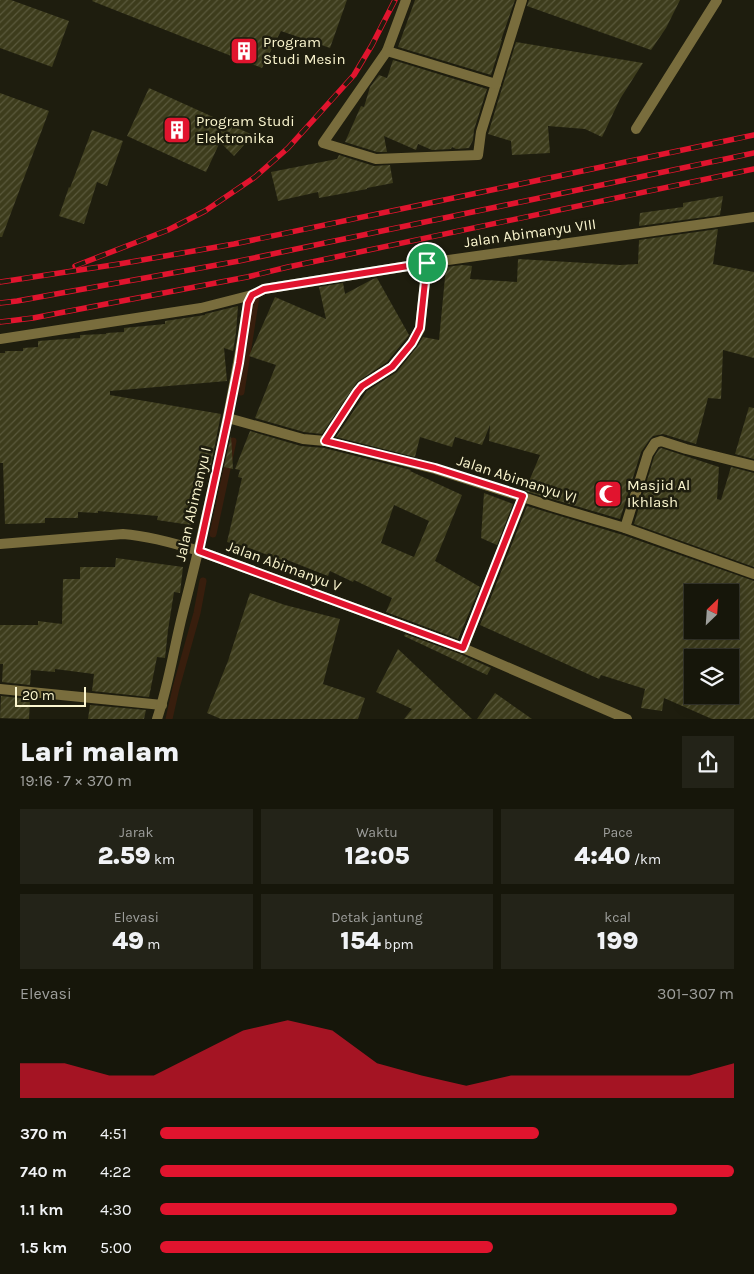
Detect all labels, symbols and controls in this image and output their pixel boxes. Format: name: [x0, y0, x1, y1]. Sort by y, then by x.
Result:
place label: Program Studi Mesin: [263, 33, 346, 68]
building icon: Program Studi Mesin: [229, 36, 259, 66]
place label: Program Studi Elektronika: [196, 112, 295, 147]
building icon: Program Studi Elektronika: [162, 115, 192, 145]
street label: Jalan Abimanyu VIII: [463, 215, 597, 251]
pin: [406, 242, 448, 284]
icon: arrive: [413, 249, 441, 277]
street label: Jalan Abimanyu I: [171, 445, 215, 563]
street label: Jalan Abimanyu VI: [455, 451, 579, 507]
place label: Masjid Al Ikhlash: [627, 476, 690, 511]
mosque icon: Masjid Al Ikhlash: [593, 479, 623, 509]
street label: Jalan Abimanyu V: [224, 537, 344, 595]
north arrow: [684, 584, 739, 639]
map controls: [684, 584, 739, 704]
button: layers: [684, 649, 739, 704]
scale bar: [15, 684, 86, 707]
text: 20 m: [22, 687, 55, 704]
text: Lari malam: [20, 735, 179, 768]
button: share: [682, 736, 734, 788]
text: 19:16 · 7 × 370 m: [20, 771, 132, 790]
text: Jarak: [119, 824, 153, 841]
text: Waktu: [356, 824, 398, 841]
text: Pace: [603, 824, 633, 841]
text: 2.59: [98, 841, 151, 870]
text: 12:05: [344, 841, 410, 870]
text: 4:40: [574, 841, 631, 870]
text: km: [151, 851, 175, 868]
text: /km: [631, 851, 661, 868]
text: Elevasi: [114, 909, 159, 926]
text: Detak jantung: [331, 909, 423, 926]
text: kcal: [604, 909, 631, 926]
text: 49: [112, 926, 144, 955]
text: 154: [340, 926, 381, 955]
text: 199: [597, 926, 639, 955]
text: m: [144, 936, 160, 953]
text: bpm: [381, 936, 414, 953]
text: Elevasi: [20, 984, 72, 1003]
text: 301–307 m: [657, 984, 734, 1003]
text: 370 m: [20, 1124, 67, 1143]
text: 4:51: [100, 1124, 127, 1143]
text: 740 m: [20, 1162, 67, 1181]
text: 4:22: [100, 1162, 131, 1181]
text: 1.1 km: [20, 1200, 64, 1219]
text: 4:30: [100, 1200, 132, 1219]
text: 1.5 km: [20, 1238, 67, 1257]
text: 5:00: [100, 1238, 132, 1257]

